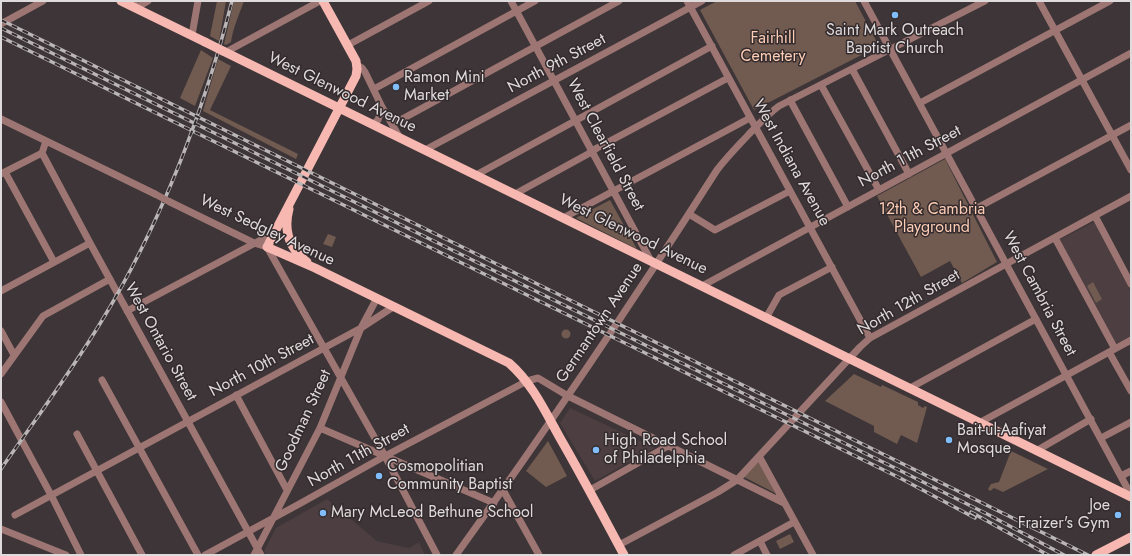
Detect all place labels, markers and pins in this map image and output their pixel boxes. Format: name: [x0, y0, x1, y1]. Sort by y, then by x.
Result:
marker: Saint Mark Outreach Baptist Church: [890, 10, 900, 20]
place label: Saint Mark Outreach Baptist Church: [826, 21, 964, 59]
place label: Ramon Mini Market: [404, 68, 485, 106]
marker: Ramon Mini Market: [391, 82, 401, 92]
place label: Bait-ul-Aafiyat Mosque: [957, 421, 1046, 459]
place label: High Road School of Philadelphia: [604, 431, 727, 469]
marker: Bait-ul-Aafiyat Mosque: [944, 435, 954, 445]
marker: High Road School of Philadelphia: [591, 445, 601, 455]
place label: Cosmopolitian Community Baptist: [387, 457, 512, 495]
marker: Cosmopolitian Community Baptist: [374, 471, 384, 481]
place label: Joe Fraizer's Gym: [1018, 496, 1110, 534]
place label: Mary McLeod Bethune School: [331, 503, 533, 523]
marker: Mary McLeod Bethune School: [318, 508, 328, 518]
marker: Joe Fraizer's Gym: [1113, 510, 1123, 520]

